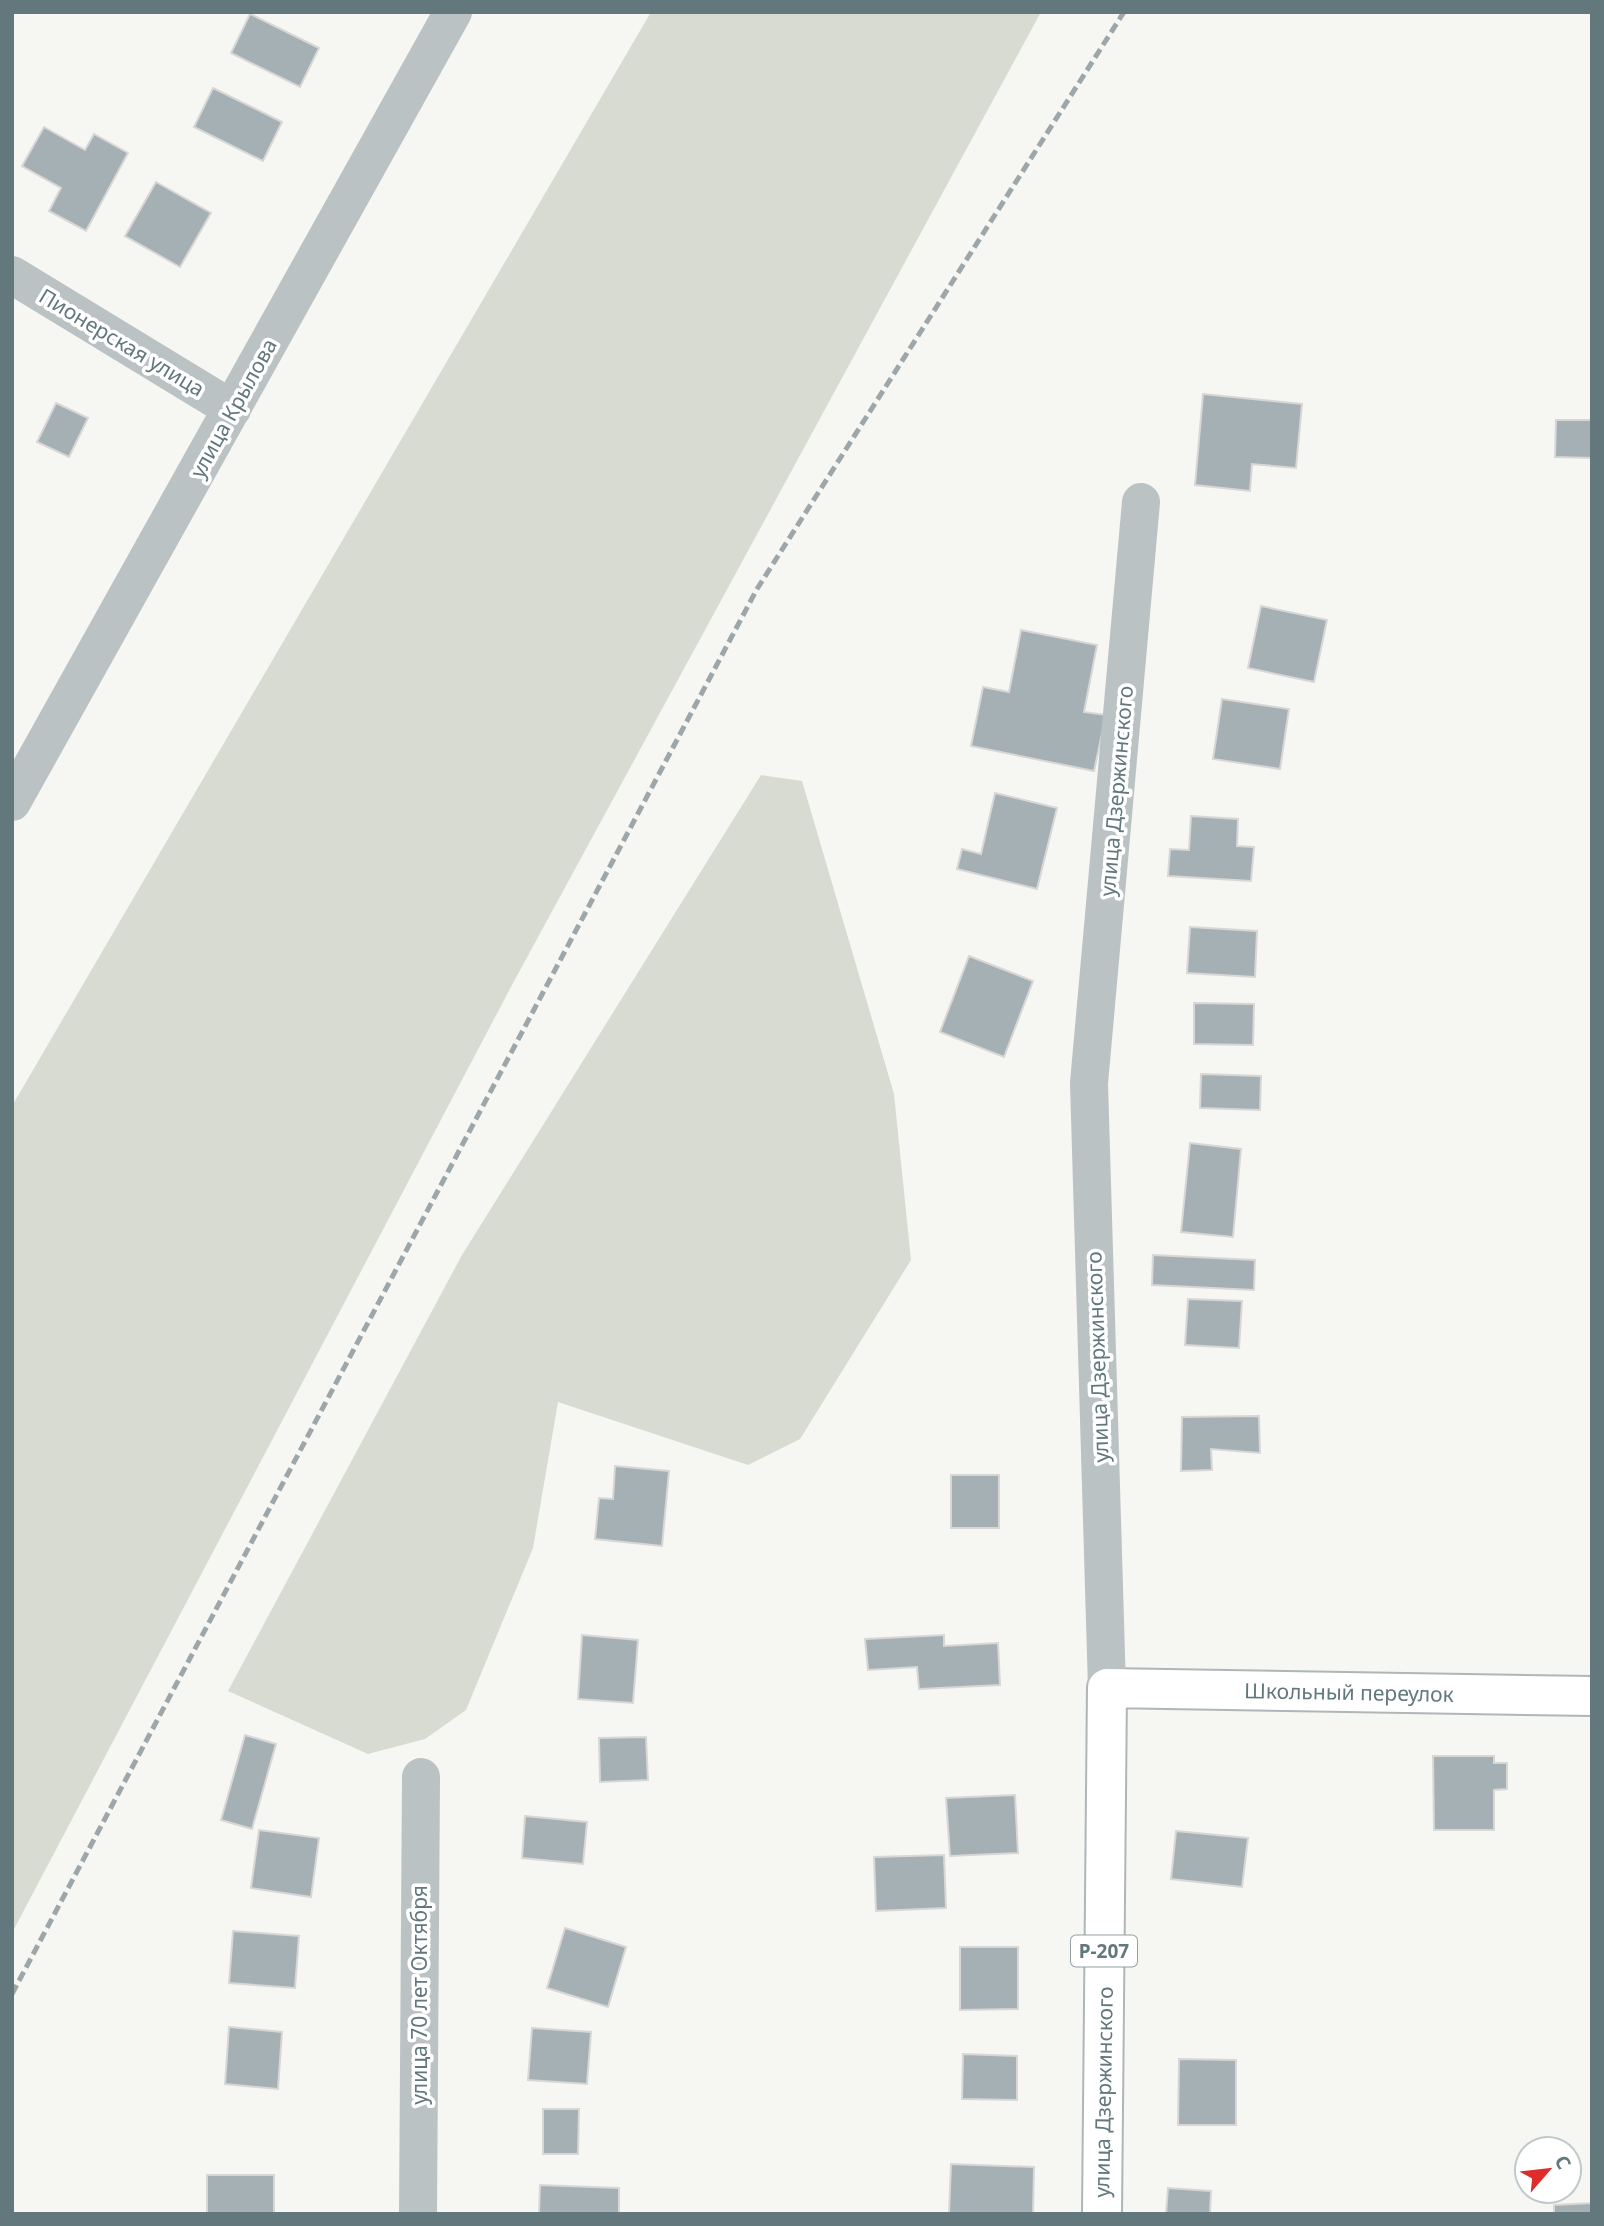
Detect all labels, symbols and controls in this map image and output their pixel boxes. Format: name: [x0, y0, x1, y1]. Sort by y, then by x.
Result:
street label: Пионерская улица: [34, 282, 210, 402]
street label: улица Крылова: [183, 333, 283, 483]
street label: улица Дзержинского: [1093, 684, 1139, 898]
street label: улица Дзержинского: [1079, 1251, 1115, 1463]
street label: Школьный переулок: [1244, 1676, 1454, 1708]
street label: улица 70 лет Октября: [405, 1885, 433, 2105]
road number: Р-207: [1071, 1936, 1137, 1966]
street label: улица Дзержинского: [1087, 1986, 1119, 2198]
north arrow: [1513, 2135, 1583, 2205]
text: С: [1549, 2151, 1577, 2174]

